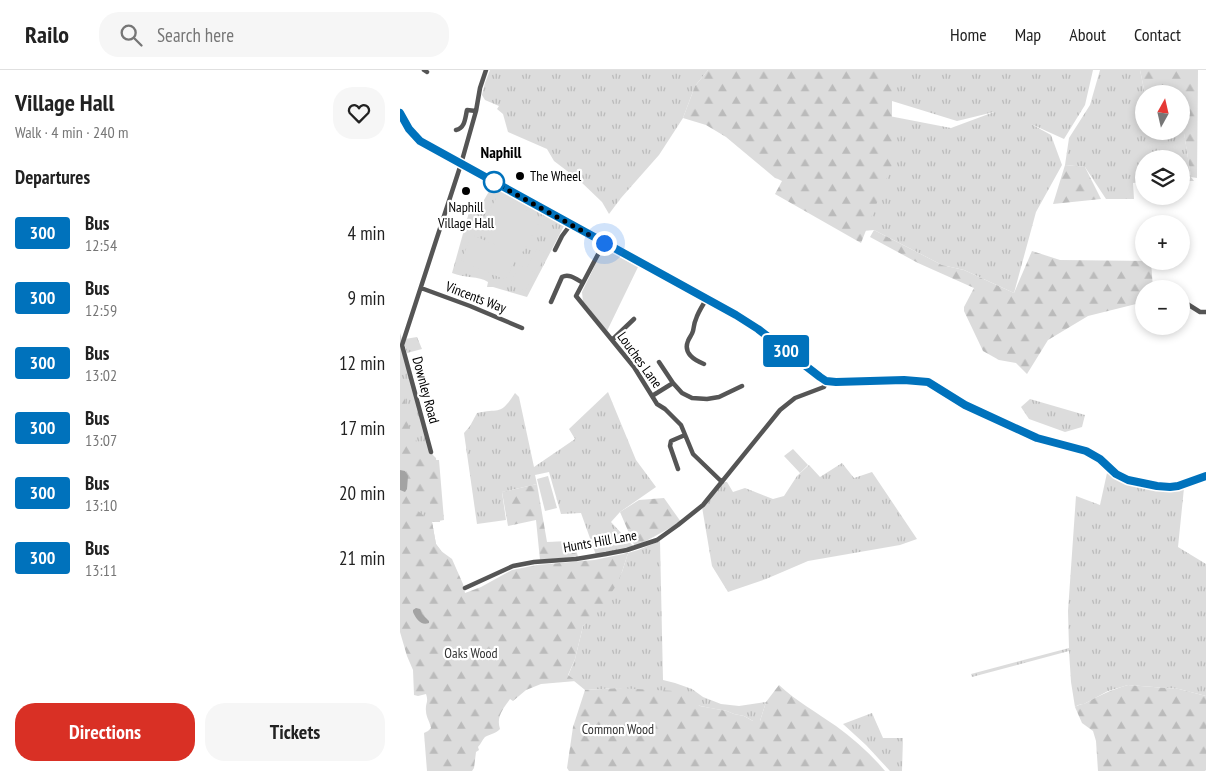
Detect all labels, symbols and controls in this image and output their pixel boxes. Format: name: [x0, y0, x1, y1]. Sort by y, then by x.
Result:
search box: [99, 12, 449, 57]
text: Railo: [25, 19, 69, 50]
icon: search: [117, 21, 145, 49]
text: Search here: [157, 23, 234, 47]
text: Home: [950, 23, 987, 46]
text: Map: [1015, 23, 1041, 46]
text: About: [1069, 23, 1106, 46]
text: Contact: [1134, 23, 1181, 46]
north arrow: [1135, 85, 1190, 140]
map controls: [1135, 85, 1190, 335]
text: Village Hall: [15, 87, 114, 118]
button: heart: [333, 87, 385, 139]
text: Walk · 4 min · 240 m: [15, 122, 128, 142]
district label: Naphill: [481, 142, 522, 162]
button: layers: [1135, 150, 1190, 205]
text: Departures: [15, 165, 90, 189]
place label: The Wheel: [530, 167, 582, 185]
marker: The Wheel: [514, 170, 526, 182]
unlabelled marker: [483, 171, 505, 193]
marker: Naphill Village Hall: [460, 185, 472, 197]
place label: Naphill Village Hall: [437, 198, 495, 232]
text: Bus: [85, 211, 109, 235]
button: +: [1135, 215, 1190, 270]
text: 300: [30, 221, 55, 244]
text: 4 min: [348, 221, 385, 245]
your location: [592, 231, 617, 256]
text: 12:54: [85, 235, 117, 255]
text: Bus: [85, 276, 109, 300]
street label: Vincents Way: [442, 277, 510, 317]
button: −: [1135, 280, 1190, 335]
text: 300: [30, 286, 55, 309]
text: 9 min: [348, 286, 385, 310]
text: 12:59: [85, 300, 117, 320]
street label: Louches Lane: [614, 328, 667, 392]
line badge: 300: [757, 335, 815, 367]
text: 300: [773, 339, 799, 362]
text: Bus: [85, 341, 109, 365]
text: 300: [30, 351, 55, 374]
text: 12 min: [339, 351, 385, 375]
street label: Downley Road: [408, 355, 444, 425]
text: 13:02: [85, 365, 117, 385]
text: Bus: [85, 406, 109, 430]
text: 300: [30, 416, 55, 439]
text: 17 min: [340, 416, 385, 440]
text: 13:07: [85, 430, 117, 450]
text: Bus: [85, 471, 109, 495]
text: 300: [30, 481, 55, 504]
text: 20 min: [339, 481, 385, 505]
text: 13:10: [85, 495, 117, 515]
street label: Hunts Hill Lane: [562, 526, 638, 556]
text: Bus: [85, 536, 109, 560]
text: 300: [30, 546, 55, 569]
text: 21 min: [339, 546, 385, 570]
text: 13:11: [85, 560, 117, 580]
park label: Oaks Wood: [444, 644, 498, 662]
button: Directions: [15, 703, 195, 761]
button: Tickets: [205, 703, 385, 761]
park label: Common Wood: [582, 720, 654, 738]

